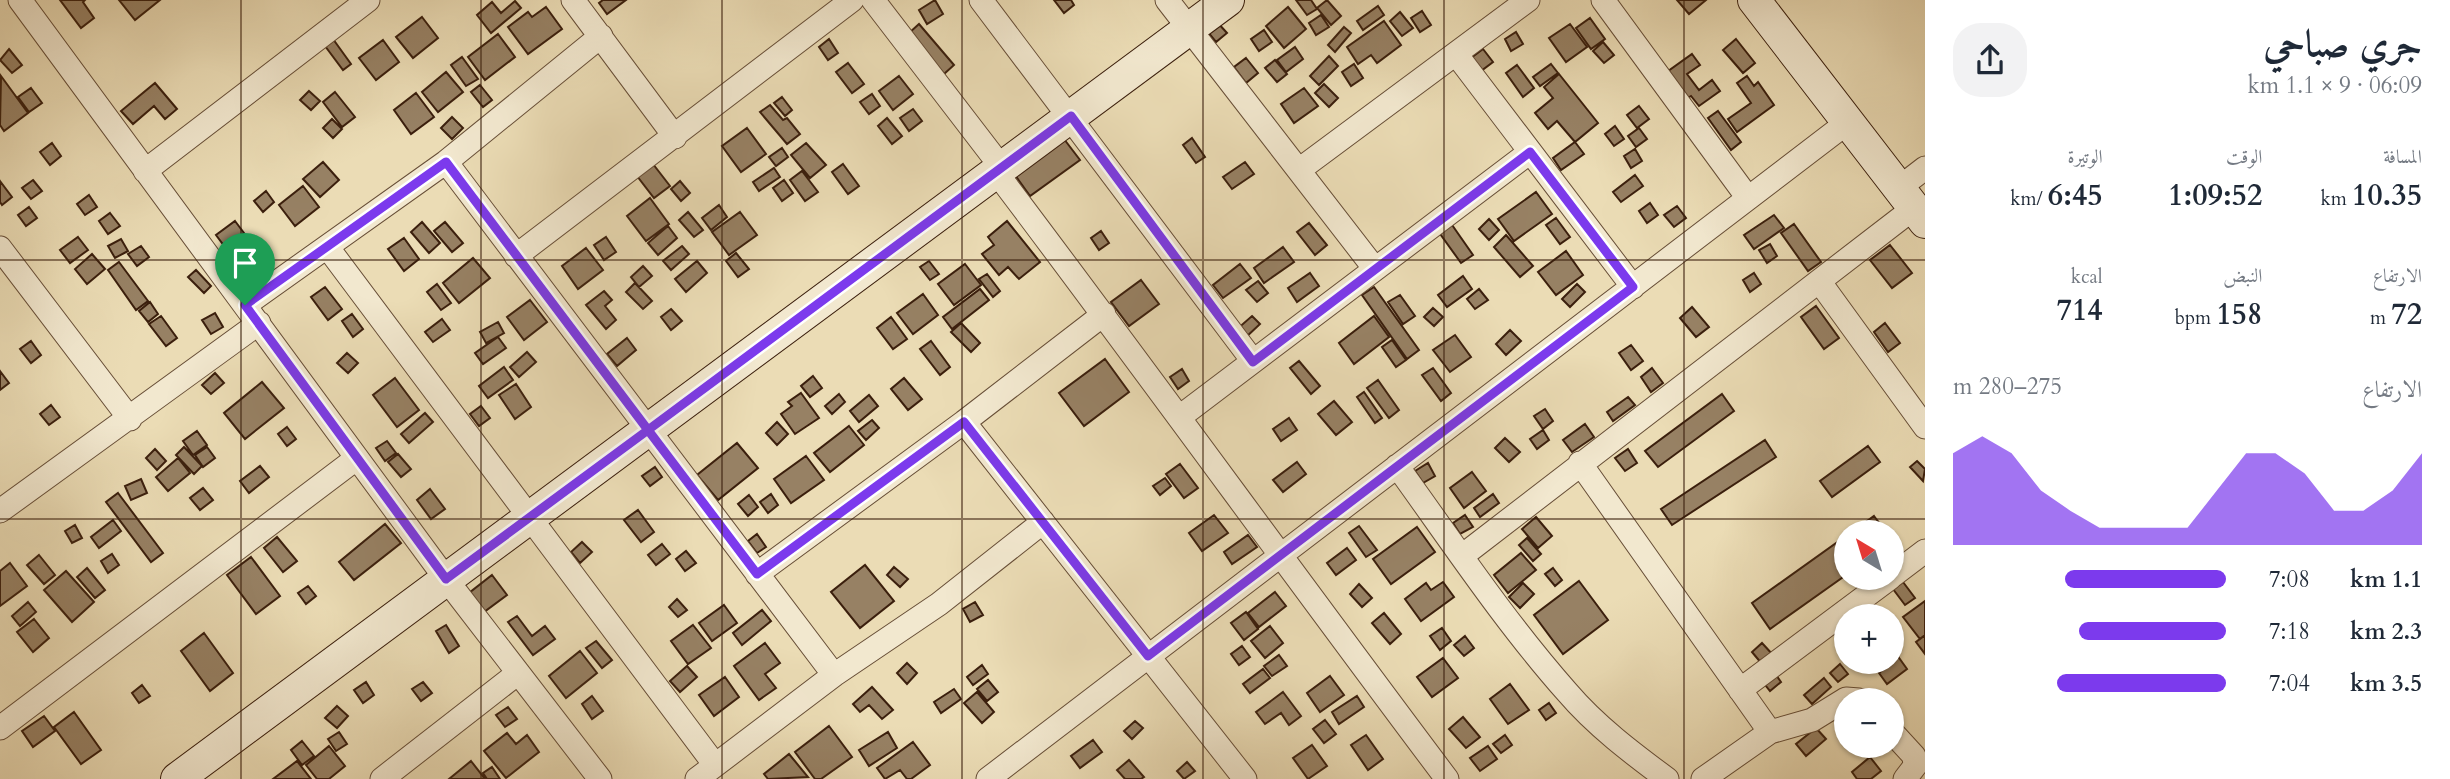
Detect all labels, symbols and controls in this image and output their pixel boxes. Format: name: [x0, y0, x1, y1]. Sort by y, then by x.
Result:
text: جري صباحي: [2263, 18, 2422, 70]
button: share: [1953, 23, 2027, 97]
text: 06:09 · 9 × 1.1 km: [2248, 70, 2422, 101]
text: الوتيرة: [2068, 144, 2103, 170]
text: الوقت: [2226, 144, 2262, 170]
text: المسافة: [2383, 144, 2422, 170]
text: 6:45: [2048, 175, 2103, 216]
text: 1:09:52: [2168, 175, 2262, 216]
text: 10.35: [2352, 175, 2422, 216]
text: /km: [2010, 186, 2048, 212]
text: km: [2320, 186, 2352, 212]
pin: [215, 233, 275, 305]
icon: arrive: [226, 244, 264, 282]
text: النبض: [2223, 263, 2262, 289]
text: الارتفاع: [2373, 263, 2422, 289]
text: kcal: [2071, 264, 2103, 290]
text: 714: [2057, 290, 2103, 331]
text: 158: [2216, 294, 2262, 335]
text: 72: [2391, 294, 2422, 335]
text: bpm: [2175, 305, 2216, 331]
text: m: [2370, 305, 2391, 331]
text: 275–280 m: [1953, 371, 2062, 402]
text: الارتفاع: [2362, 374, 2422, 405]
north arrow: [1834, 520, 1904, 590]
map controls: [1834, 520, 1904, 758]
text: 7:08: [2269, 564, 2310, 595]
text: 1.1 km: [2350, 564, 2422, 595]
button: +: [1834, 604, 1904, 674]
text: 7:18: [2269, 616, 2310, 647]
text: 2.3 km: [2350, 616, 2422, 647]
text: 7:04: [2269, 668, 2310, 699]
text: 3.5 km: [2350, 668, 2422, 699]
button: −: [1834, 688, 1904, 758]

